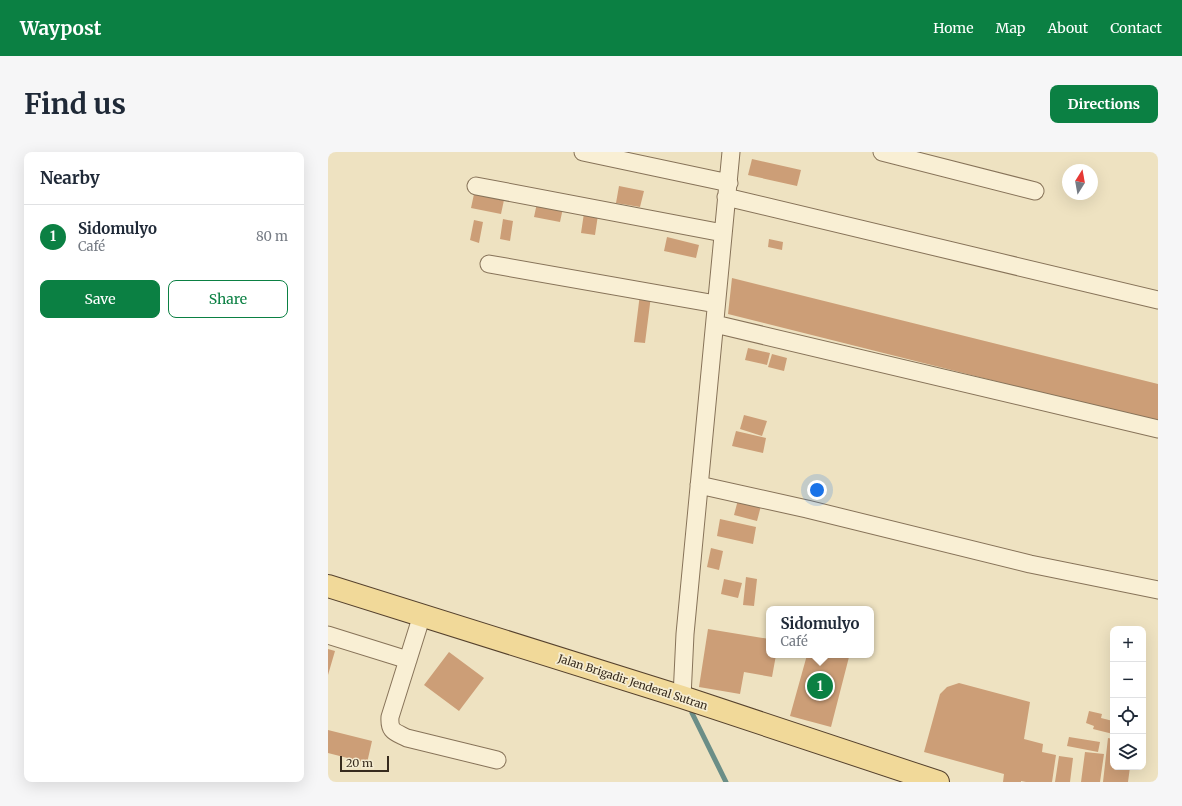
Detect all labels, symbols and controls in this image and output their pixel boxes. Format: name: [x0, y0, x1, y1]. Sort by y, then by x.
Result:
text: Waypost: [20, 16, 101, 40]
text: Home: [933, 19, 974, 37]
text: Map: [996, 19, 1025, 37]
text: About: [1047, 19, 1088, 37]
text: Contact: [1110, 19, 1162, 37]
button: Directions: [1050, 85, 1158, 123]
text: Find us: [24, 86, 126, 122]
north arrow: [1062, 164, 1098, 200]
text: Nearby: [40, 167, 100, 189]
text: Sidomulyo: [78, 219, 157, 238]
text: 1: [50, 228, 56, 245]
text: 80 m: [256, 228, 288, 245]
text: Café: [78, 238, 105, 255]
button: Save: [40, 280, 160, 318]
button: Share: [168, 280, 288, 318]
your location: [807, 480, 827, 500]
popup: [766, 606, 874, 658]
text: Sidomulyo: [781, 614, 859, 633]
map controls: [1110, 626, 1146, 770]
button: +: [1110, 626, 1146, 662]
text: Café: [781, 633, 808, 650]
street label: Jalan Brigadir Jenderal Sutran: [555, 651, 710, 713]
button: −: [1110, 662, 1146, 698]
pin: 1: [807, 671, 833, 701]
button: locate: [1110, 698, 1146, 734]
button: layers: [1110, 734, 1146, 770]
scale bar: [340, 754, 389, 773]
text: 20 m: [346, 756, 373, 770]

